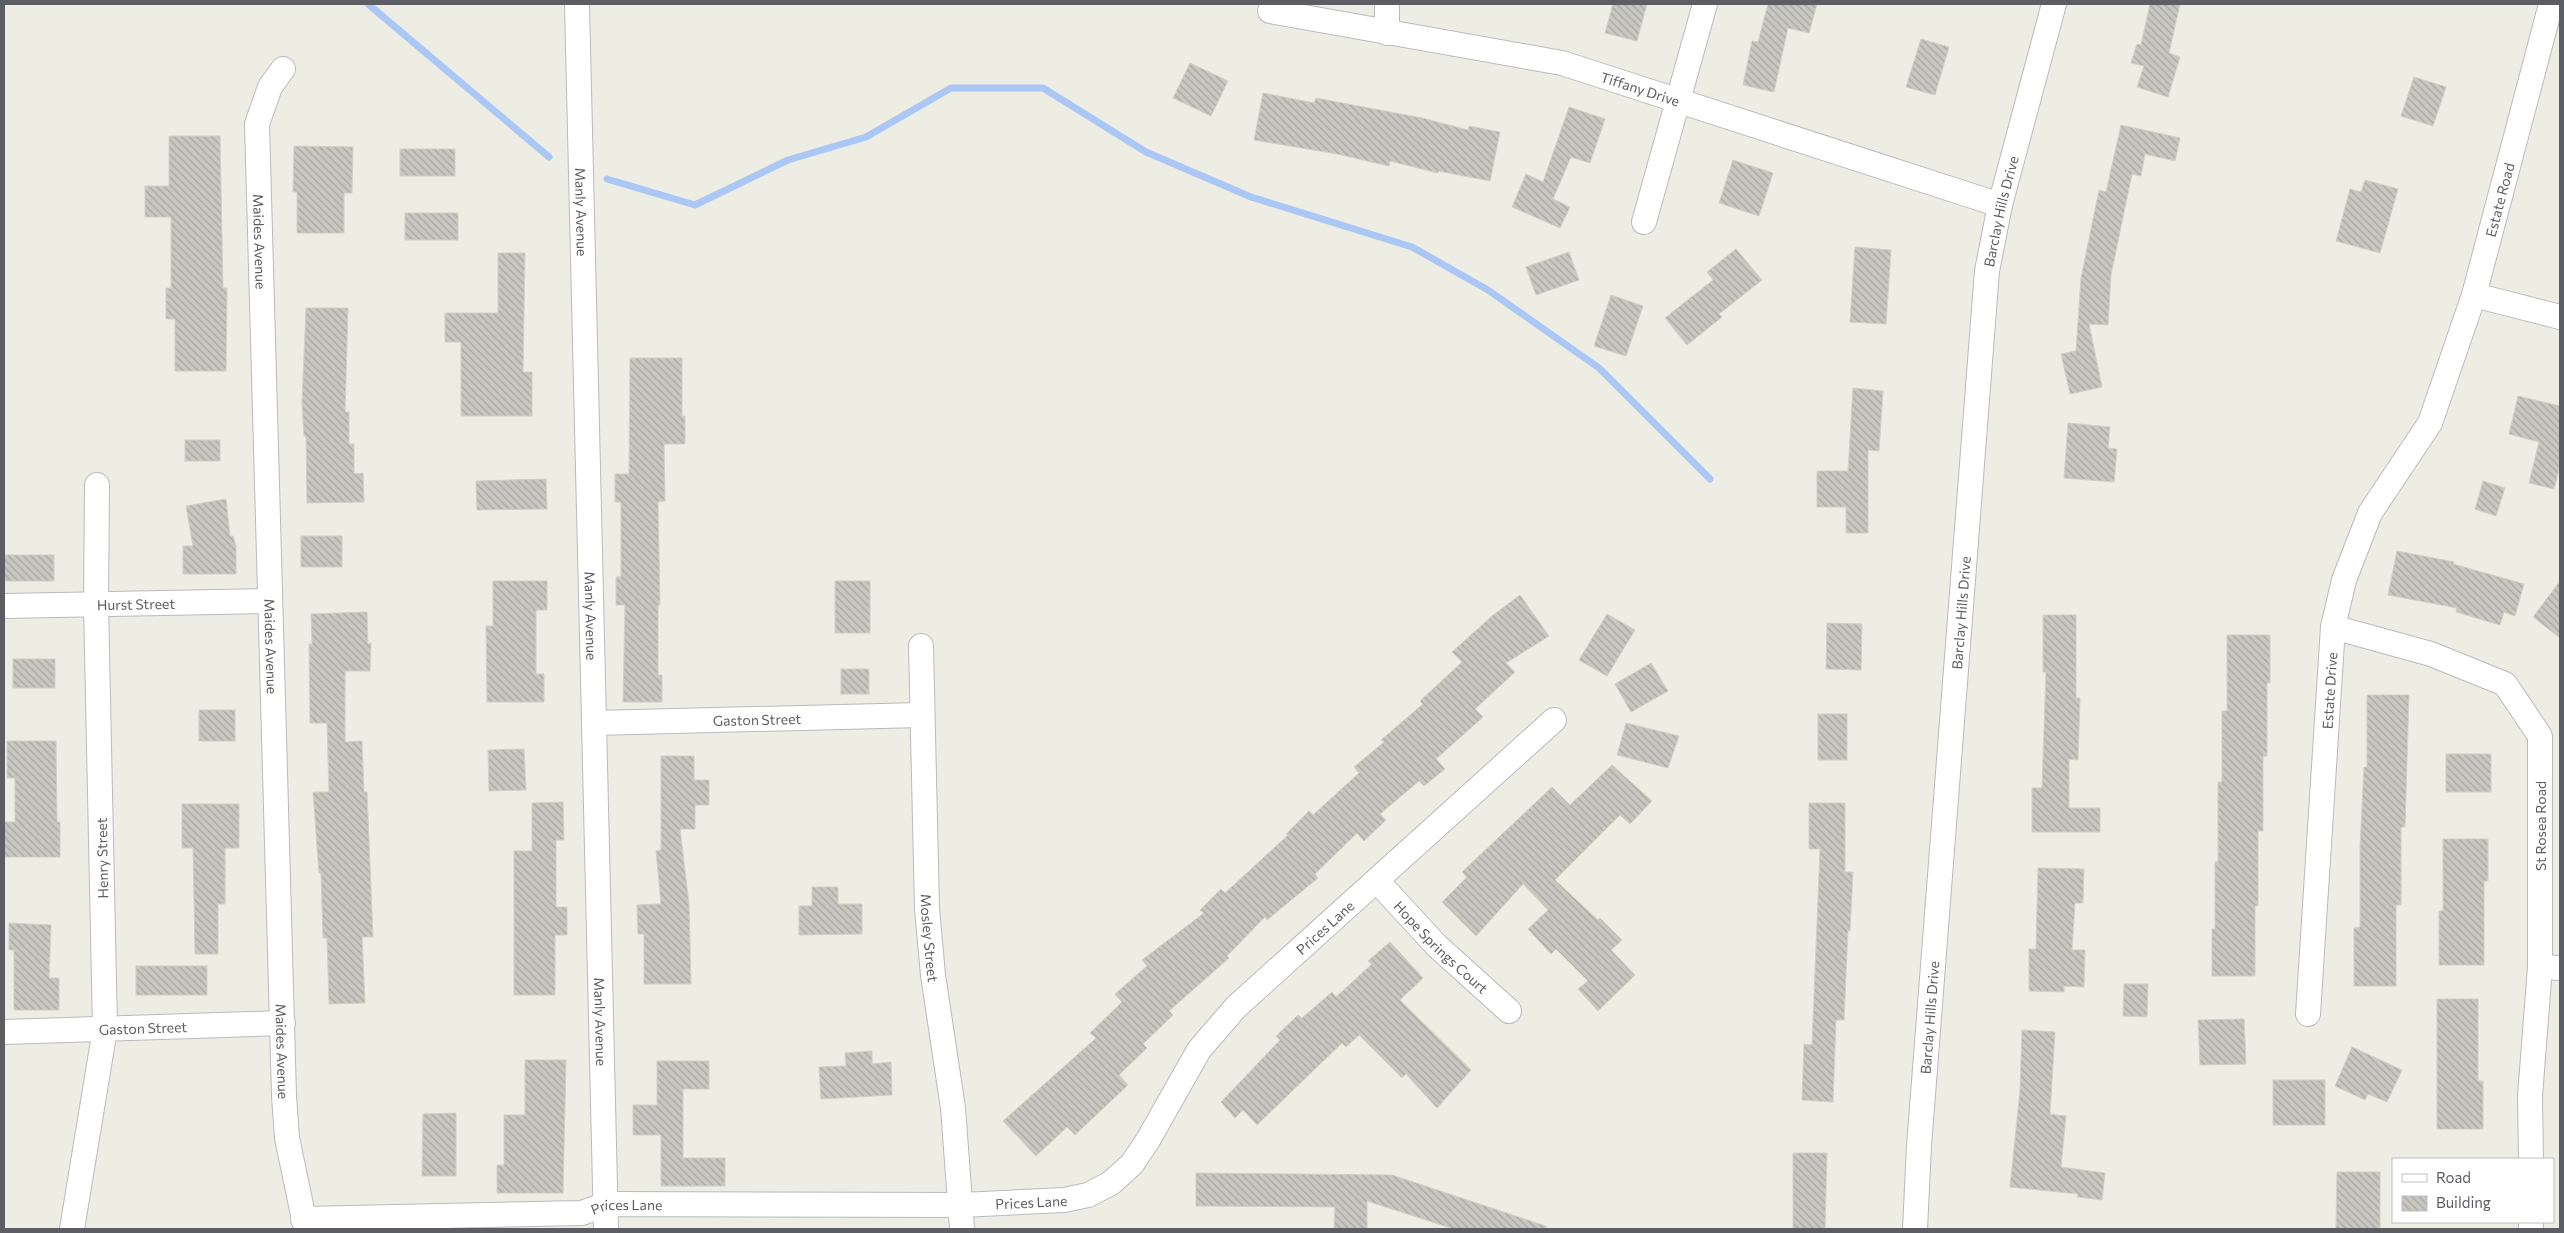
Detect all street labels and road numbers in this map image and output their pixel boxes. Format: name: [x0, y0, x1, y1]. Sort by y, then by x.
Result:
street label: Tiffany Drive: [1599, 68, 1682, 109]
street label: Barclay Hills Drive: [1980, 154, 2021, 268]
street label: Estate Road: [2481, 161, 2517, 239]
street label: Manly Avenue: [572, 167, 591, 257]
street label: Maides Avenue: [250, 194, 270, 289]
street label: Barclay Hills Drive: [1948, 555, 1973, 670]
street label: Manly Avenue: [582, 571, 601, 660]
street label: Hurst Street: [97, 594, 175, 613]
street label: Maides Avenue: [262, 598, 281, 694]
street label: Estate Drive: [2318, 652, 2340, 730]
street label: Gaston Street: [713, 709, 802, 729]
street label: St Rosea Road: [2532, 781, 2549, 871]
street label: Henry Street: [93, 817, 111, 899]
street label: Mosley Street: [918, 894, 942, 983]
street label: Prices Lane: [1292, 897, 1357, 957]
street label: Hope Springs Court: [1391, 897, 1492, 997]
street label: Barclay Hills Drive: [1916, 960, 1942, 1075]
street label: Manly Avenue: [592, 977, 611, 1066]
street label: Maides Avenue: [273, 1003, 293, 1099]
street label: Gaston Street: [99, 1018, 188, 1037]
street label: Prices Lane: [995, 1191, 1068, 1212]
street label: Prices Lane: [588, 1195, 662, 1217]

